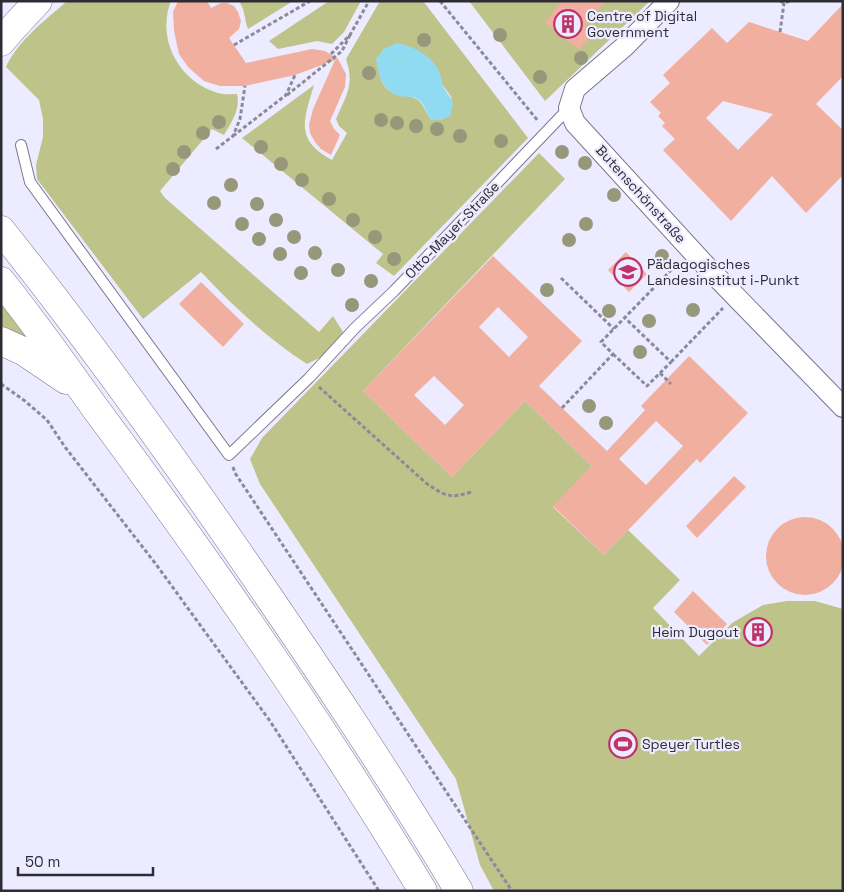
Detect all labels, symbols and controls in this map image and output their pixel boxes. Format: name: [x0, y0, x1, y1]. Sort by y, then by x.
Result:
place label: Centre of Digital Government: [587, 7, 697, 41]
building icon: Centre of Digital Government: [553, 9, 583, 39]
street label: Butenschönstraße: [592, 141, 690, 247]
street label: Otto-Mayer-Straße: [401, 177, 503, 283]
place label: Pädagogisches Landesinstitut i-Punkt: [647, 255, 799, 289]
school or university icon: Pädagogisches Landesinstitut i-Punkt: [613, 257, 643, 287]
building icon: Heim Dugout: [743, 617, 773, 647]
place label: Heim Dugout: [652, 623, 739, 641]
sports icon: Speyer Turtles: [608, 729, 638, 759]
place label: Speyer Turtles: [642, 735, 740, 753]
scale bar: [18, 844, 152, 876]
text: 50 m: [25, 852, 60, 871]

